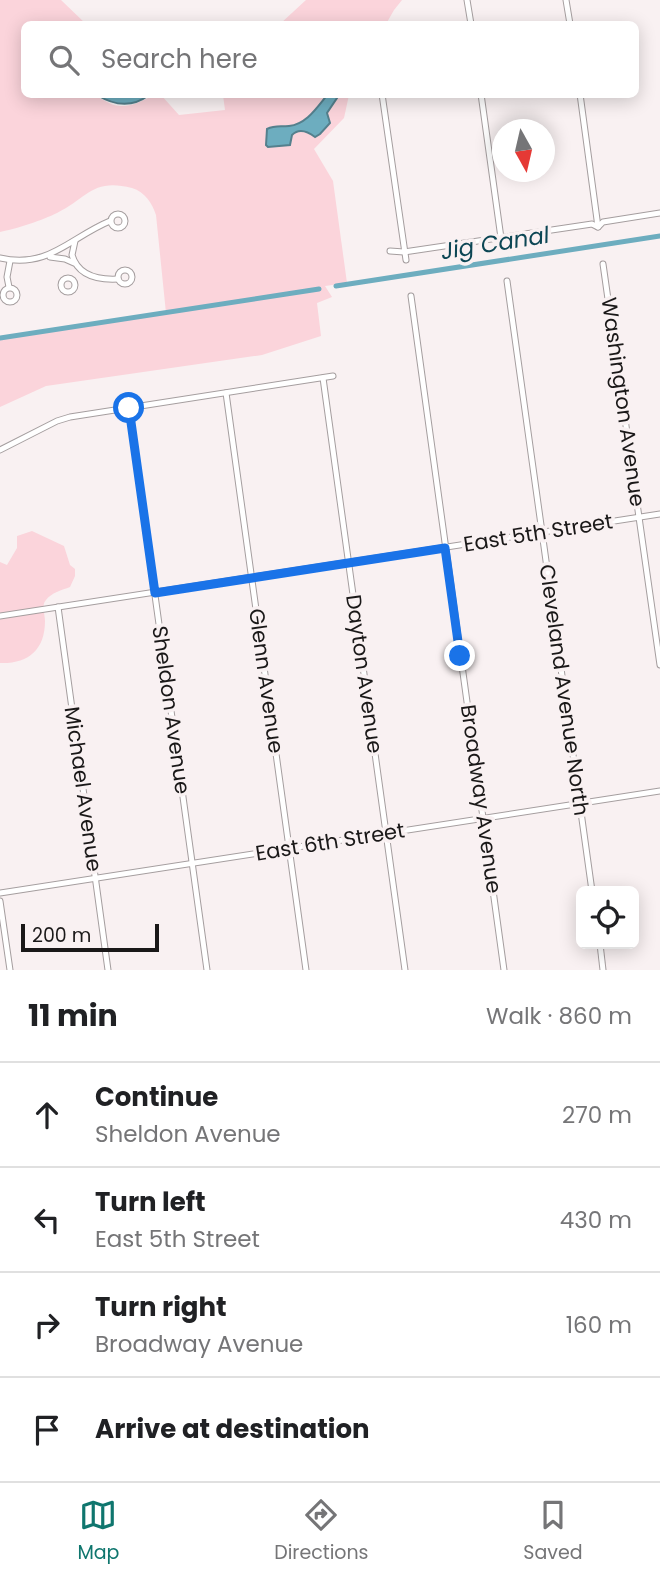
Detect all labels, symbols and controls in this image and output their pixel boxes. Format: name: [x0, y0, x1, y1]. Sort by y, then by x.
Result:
search box: [21, 21, 639, 98]
icon: search: [45, 41, 83, 79]
text: Search here: [101, 41, 258, 77]
north arrow: [492, 119, 555, 182]
water label: Jig Canal: [438, 219, 552, 267]
street label: Washington Avenue: [594, 295, 653, 508]
route start: [113, 392, 144, 423]
street label: East 5th Street: [461, 506, 615, 559]
street label: Cleveland Avenue North: [533, 562, 596, 817]
street label: Dayton Avenue: [339, 593, 390, 755]
street label: Glenn Avenue: [242, 607, 291, 755]
street label: Sheldon Avenue: [145, 624, 198, 796]
route end: [444, 640, 475, 671]
street label: Broadway Avenue: [454, 703, 509, 895]
street label: Michael Avenue: [58, 705, 109, 873]
street label: East 6th Street: [253, 815, 407, 868]
map controls: [576, 886, 639, 949]
button: locate: [576, 886, 639, 949]
scale bar: [21, 921, 159, 953]
text: 200 m: [32, 922, 91, 949]
text: 11 min: [28, 994, 118, 1037]
text: Walk · 860 m: [486, 1000, 632, 1032]
text: Continue: [95, 1079, 218, 1115]
icon: ahead: [28, 1096, 66, 1134]
text: 270 m: [562, 1099, 632, 1131]
text: Sheldon Avenue: [95, 1118, 281, 1150]
text: Turn left: [95, 1184, 206, 1220]
icon: left: [28, 1201, 66, 1239]
text: 430 m: [560, 1204, 632, 1236]
text: East 5th Street: [95, 1223, 260, 1255]
text: Turn right: [95, 1289, 227, 1325]
icon: right: [28, 1306, 66, 1344]
text: 160 m: [566, 1309, 632, 1341]
text: Broadway Avenue: [95, 1328, 303, 1360]
icon: arrive: [28, 1411, 66, 1449]
text: Arrive at destination: [95, 1411, 370, 1447]
tab: Map: [77, 1496, 119, 1567]
tab: Directions: [274, 1496, 369, 1567]
tab: Saved: [523, 1496, 583, 1567]

